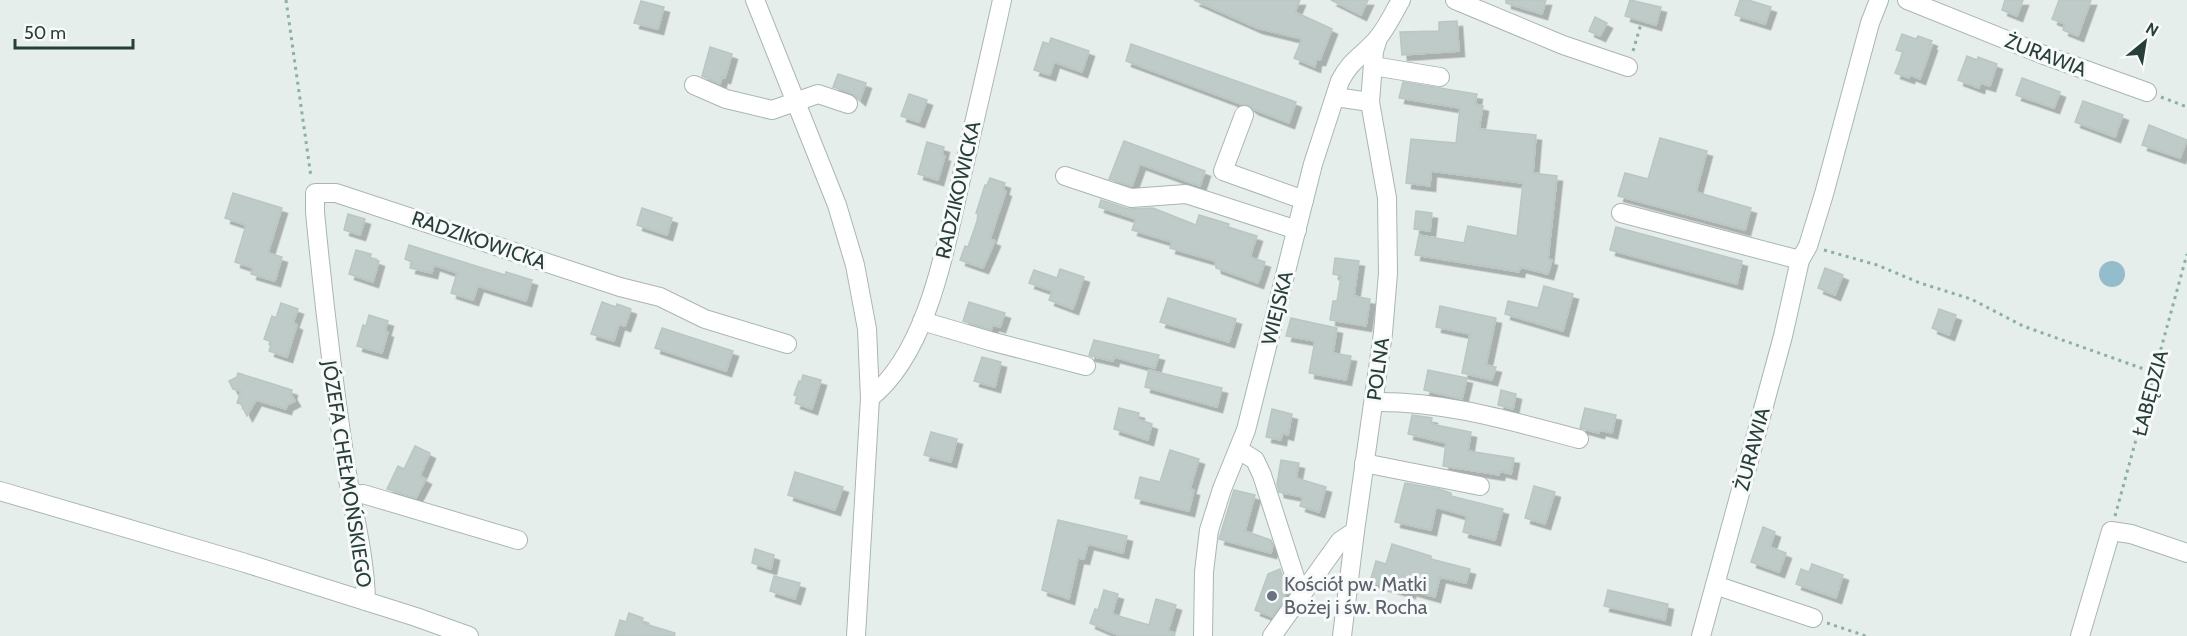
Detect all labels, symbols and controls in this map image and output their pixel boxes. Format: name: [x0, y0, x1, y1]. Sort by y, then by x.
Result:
scale bar: [15, 12, 134, 50]
north arrow: [2115, 12, 2175, 72]
text: N: [2143, 18, 2162, 40]
text: 50 m: [24, 22, 66, 44]
street label: ŻURAWIA: [2002, 28, 2091, 82]
street label: RADZIKOWICKA: [930, 118, 986, 261]
street label: RADZIKOWICKA: [409, 206, 550, 274]
street label: WIEJSKA: [1256, 268, 1298, 348]
street label: POLNA: [1362, 335, 1394, 402]
street label: ŁABĘDZIA: [2127, 347, 2173, 439]
street label: JÓZEFA CHEŁMOŃSKIEGO: [317, 358, 377, 589]
street label: ŻURAWIA: [1729, 404, 1775, 493]
place label: Kościół pw. Matki Bożej i św. Rocha: [1284, 572, 1428, 619]
marker: Kościół pw. Matki Bożej i św. Rocha: [1265, 589, 1279, 603]

